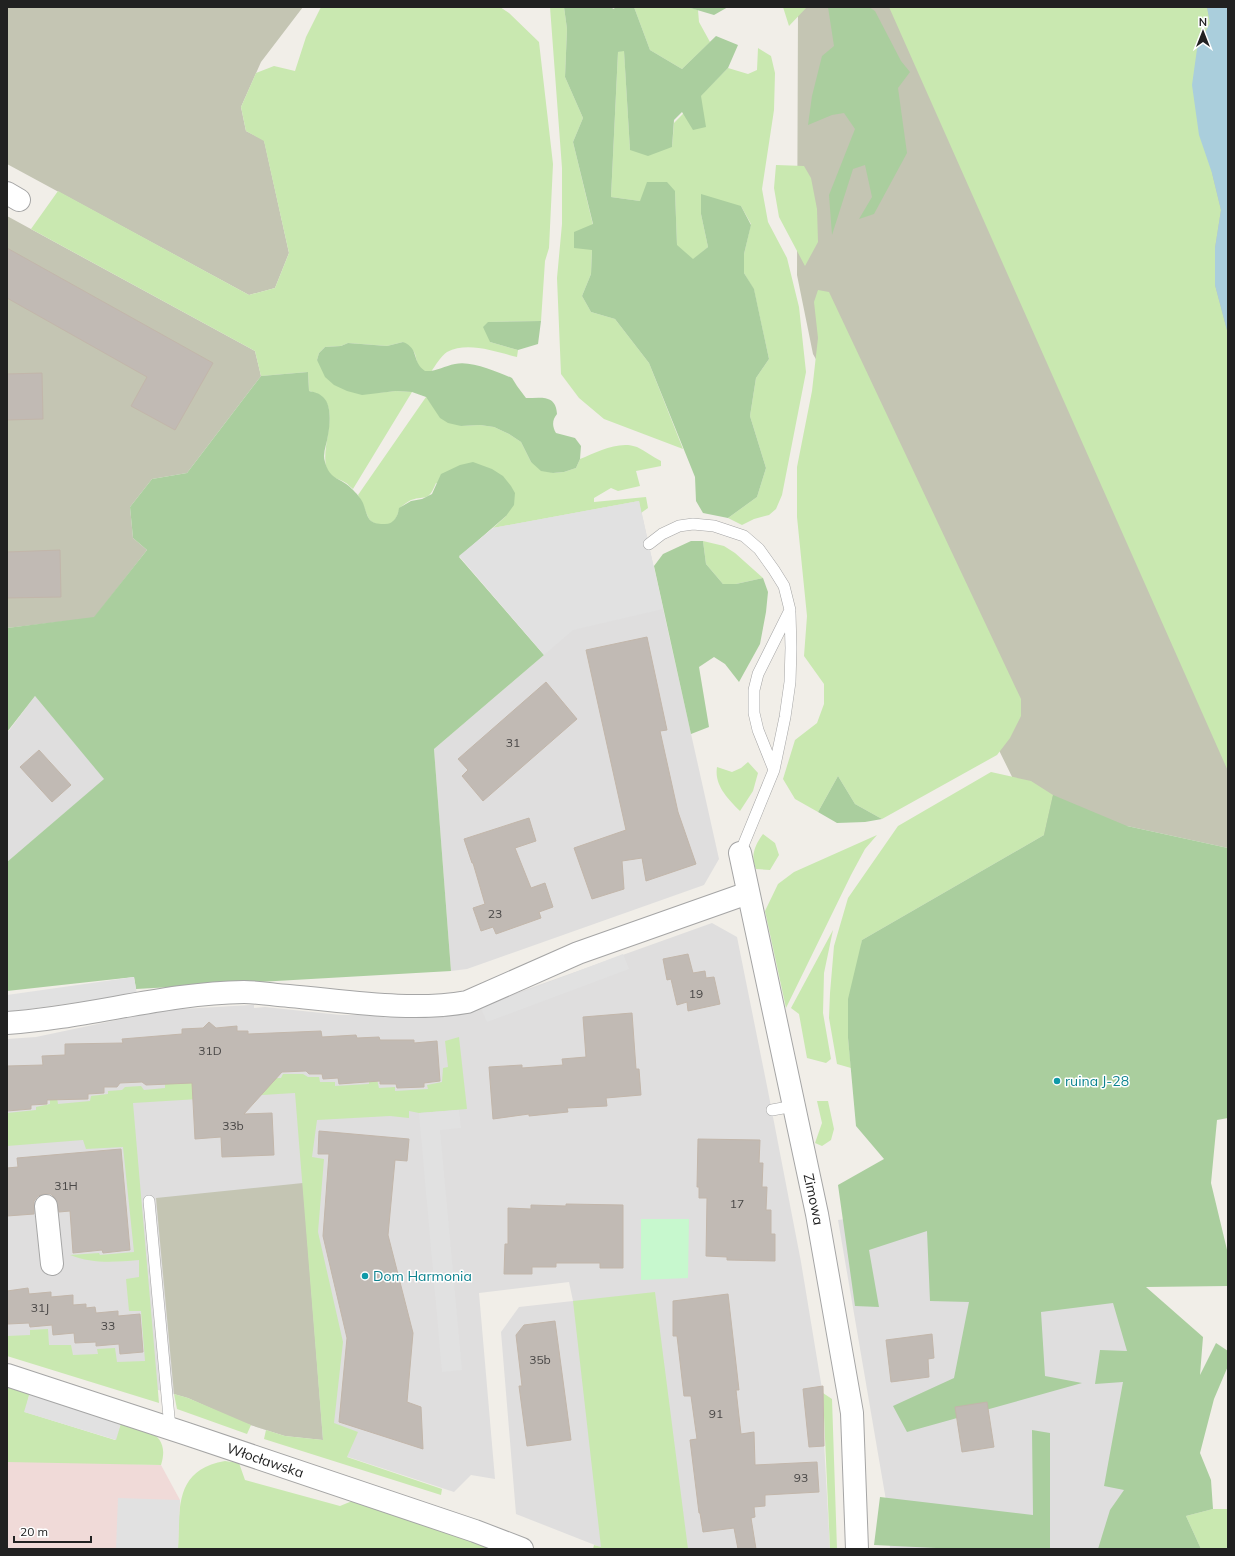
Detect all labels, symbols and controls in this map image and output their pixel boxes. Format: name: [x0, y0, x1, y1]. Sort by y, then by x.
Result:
north arrow: [1183, 12, 1223, 52]
text: N: [1199, 15, 1207, 29]
house number: 31: [506, 735, 520, 750]
house number: 23: [488, 906, 502, 921]
house number: 19: [689, 986, 703, 1001]
house number: 31D: [198, 1043, 222, 1058]
place label: ruina J-28: [1065, 1072, 1129, 1090]
marker: ruina J-28: [1052, 1076, 1062, 1086]
house number: 33b: [222, 1118, 244, 1133]
street label: Zimowa: [800, 1172, 828, 1226]
house number: 31H: [54, 1178, 78, 1193]
house number: 17: [730, 1196, 744, 1211]
place label: Dom Harmonia: [373, 1267, 472, 1285]
marker: Dom Harmonia: [360, 1271, 370, 1281]
house number: 31J: [31, 1300, 49, 1315]
house number: 33: [101, 1318, 115, 1333]
house number: 35b: [529, 1352, 551, 1367]
house number: 91: [709, 1406, 723, 1421]
street label: Włocławska: [224, 1439, 306, 1482]
house number: 93: [794, 1470, 808, 1485]
scale bar: [14, 1518, 91, 1544]
text: 20 m: [20, 1524, 48, 1539]

